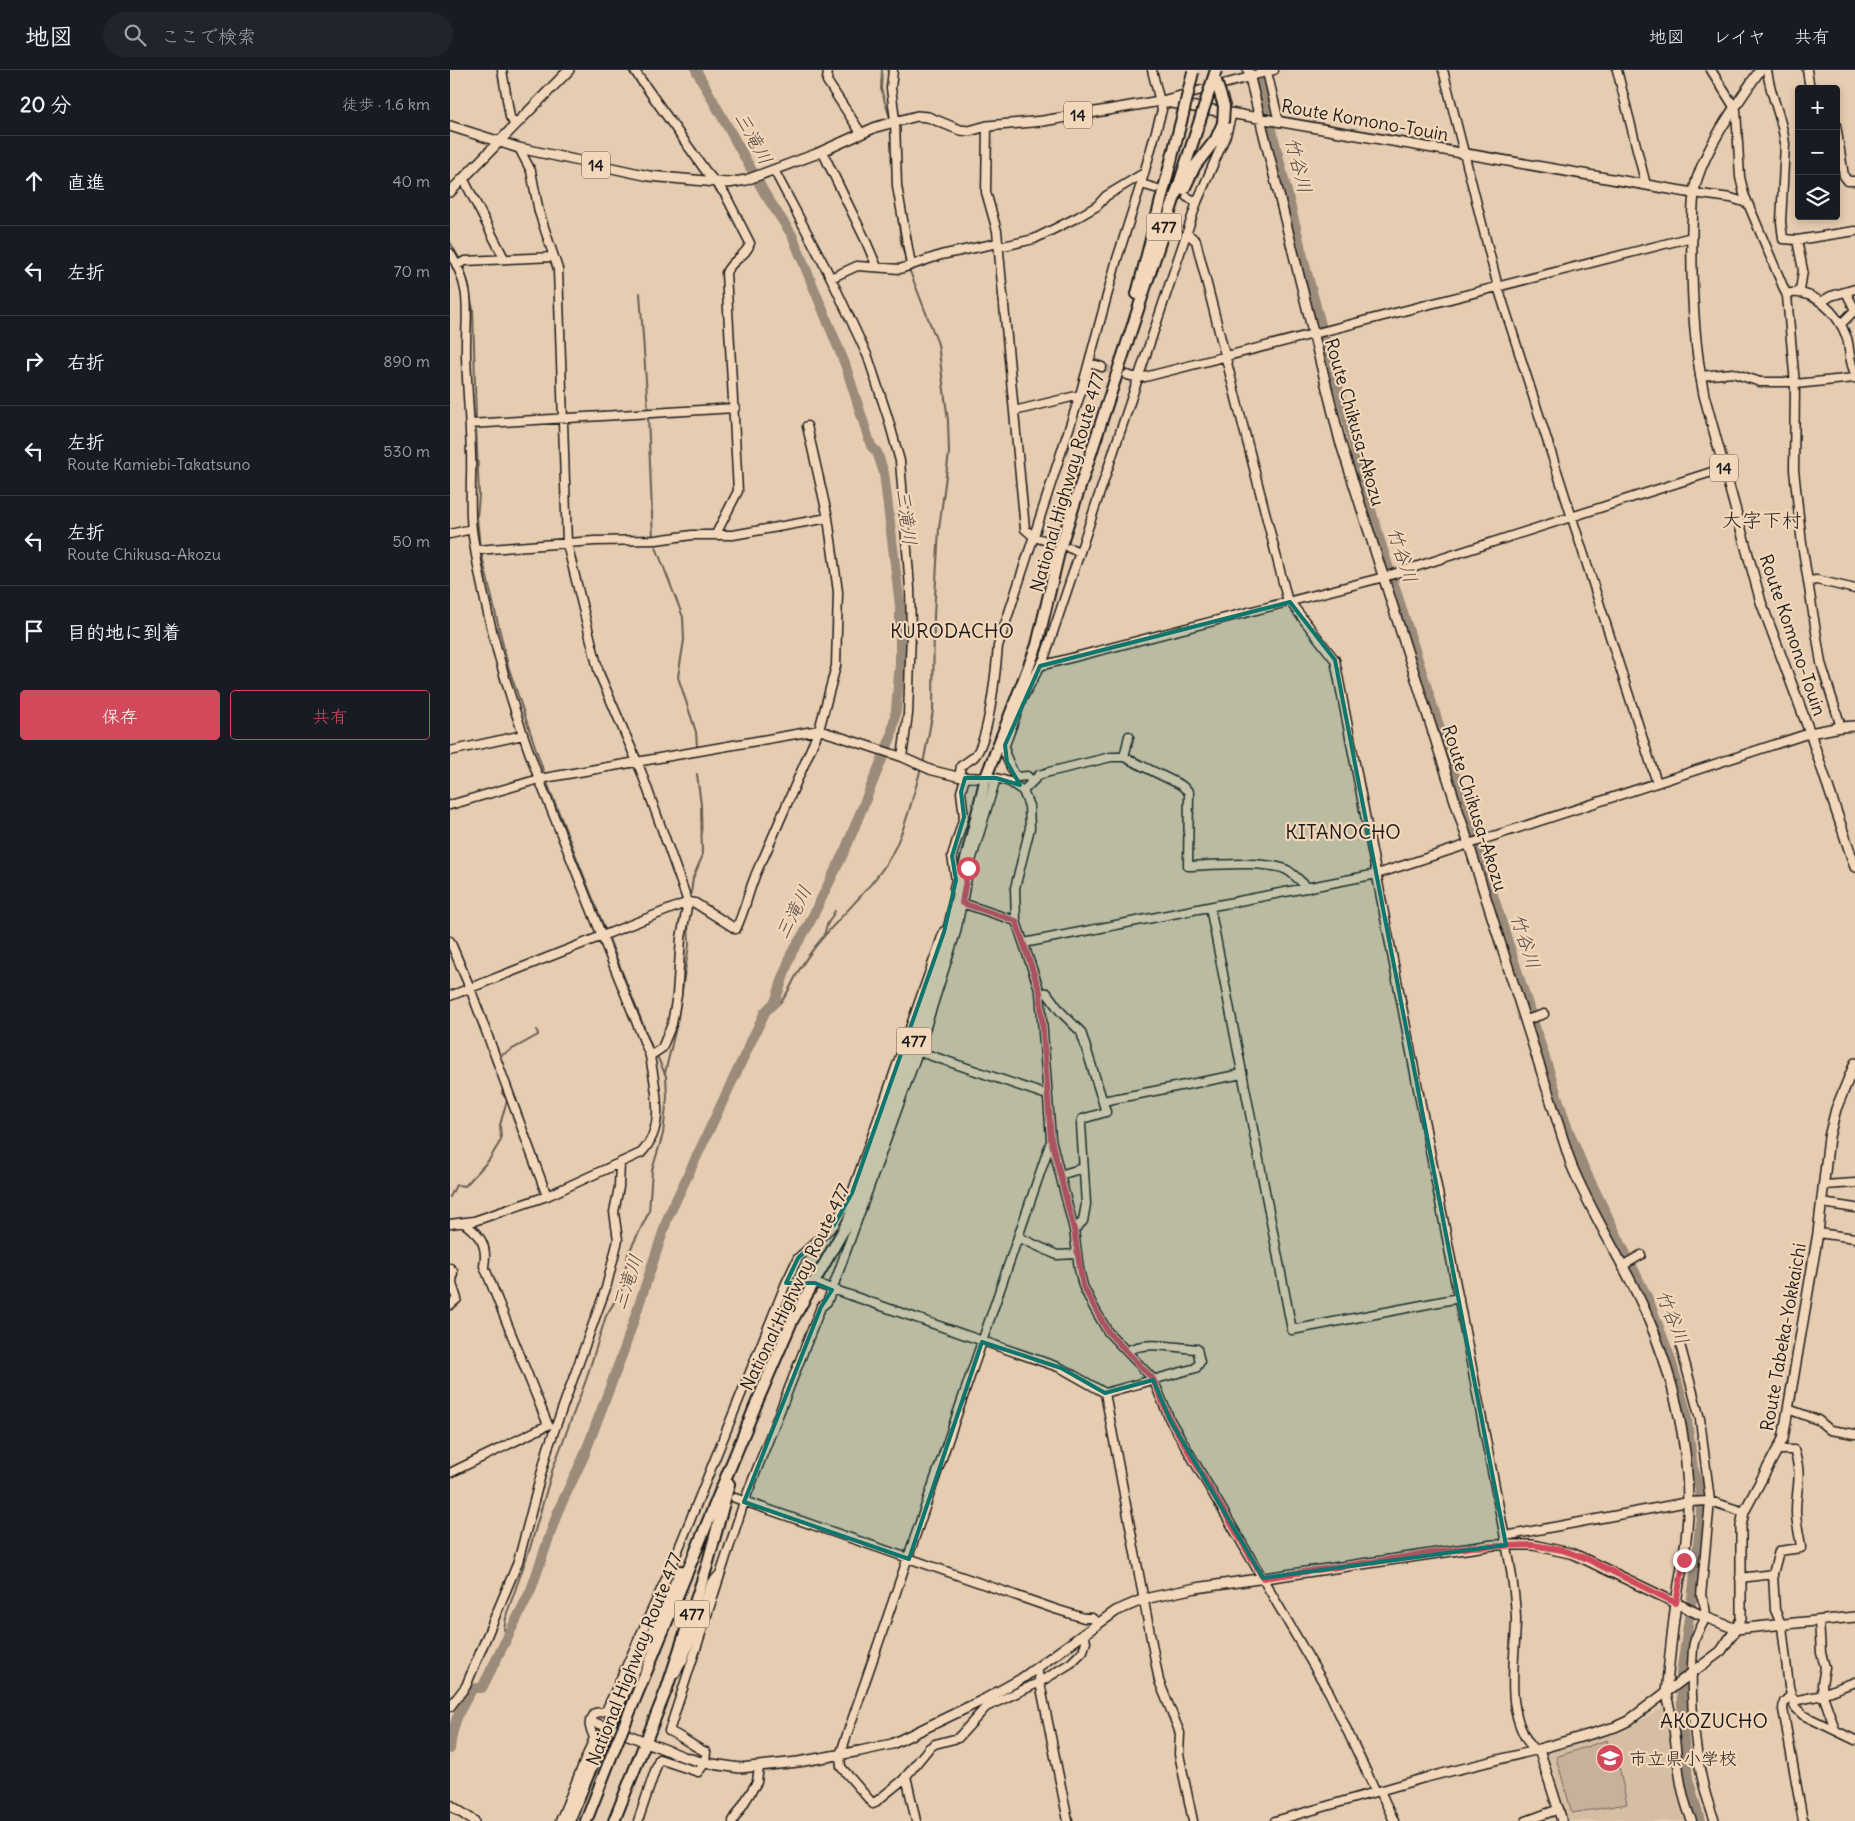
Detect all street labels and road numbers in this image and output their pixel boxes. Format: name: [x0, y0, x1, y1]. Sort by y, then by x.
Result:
street label: Route Komono-Touin: [1280, 94, 1450, 146]
road number: 14: [1064, 102, 1092, 128]
road number: 14: [582, 152, 610, 178]
road number: 477: [1146, 214, 1182, 240]
street label: Route Chikusa-Akozu: [1320, 336, 1390, 508]
street label: National Highway Route 477: [1025, 369, 1109, 595]
road number: 14: [1710, 454, 1738, 482]
street label: Route Komono-Touin: [1755, 551, 1831, 719]
street label: Route Chikusa-Akozu: [1437, 722, 1513, 894]
road number: 477: [896, 1028, 932, 1054]
street label: National Highway Route 477: [735, 1180, 855, 1394]
street label: Route Tabeka-Yokkaichi: [1755, 1241, 1811, 1433]
street label: National Highway Route 477: [581, 1549, 687, 1769]
road number: 477: [674, 1600, 710, 1628]

